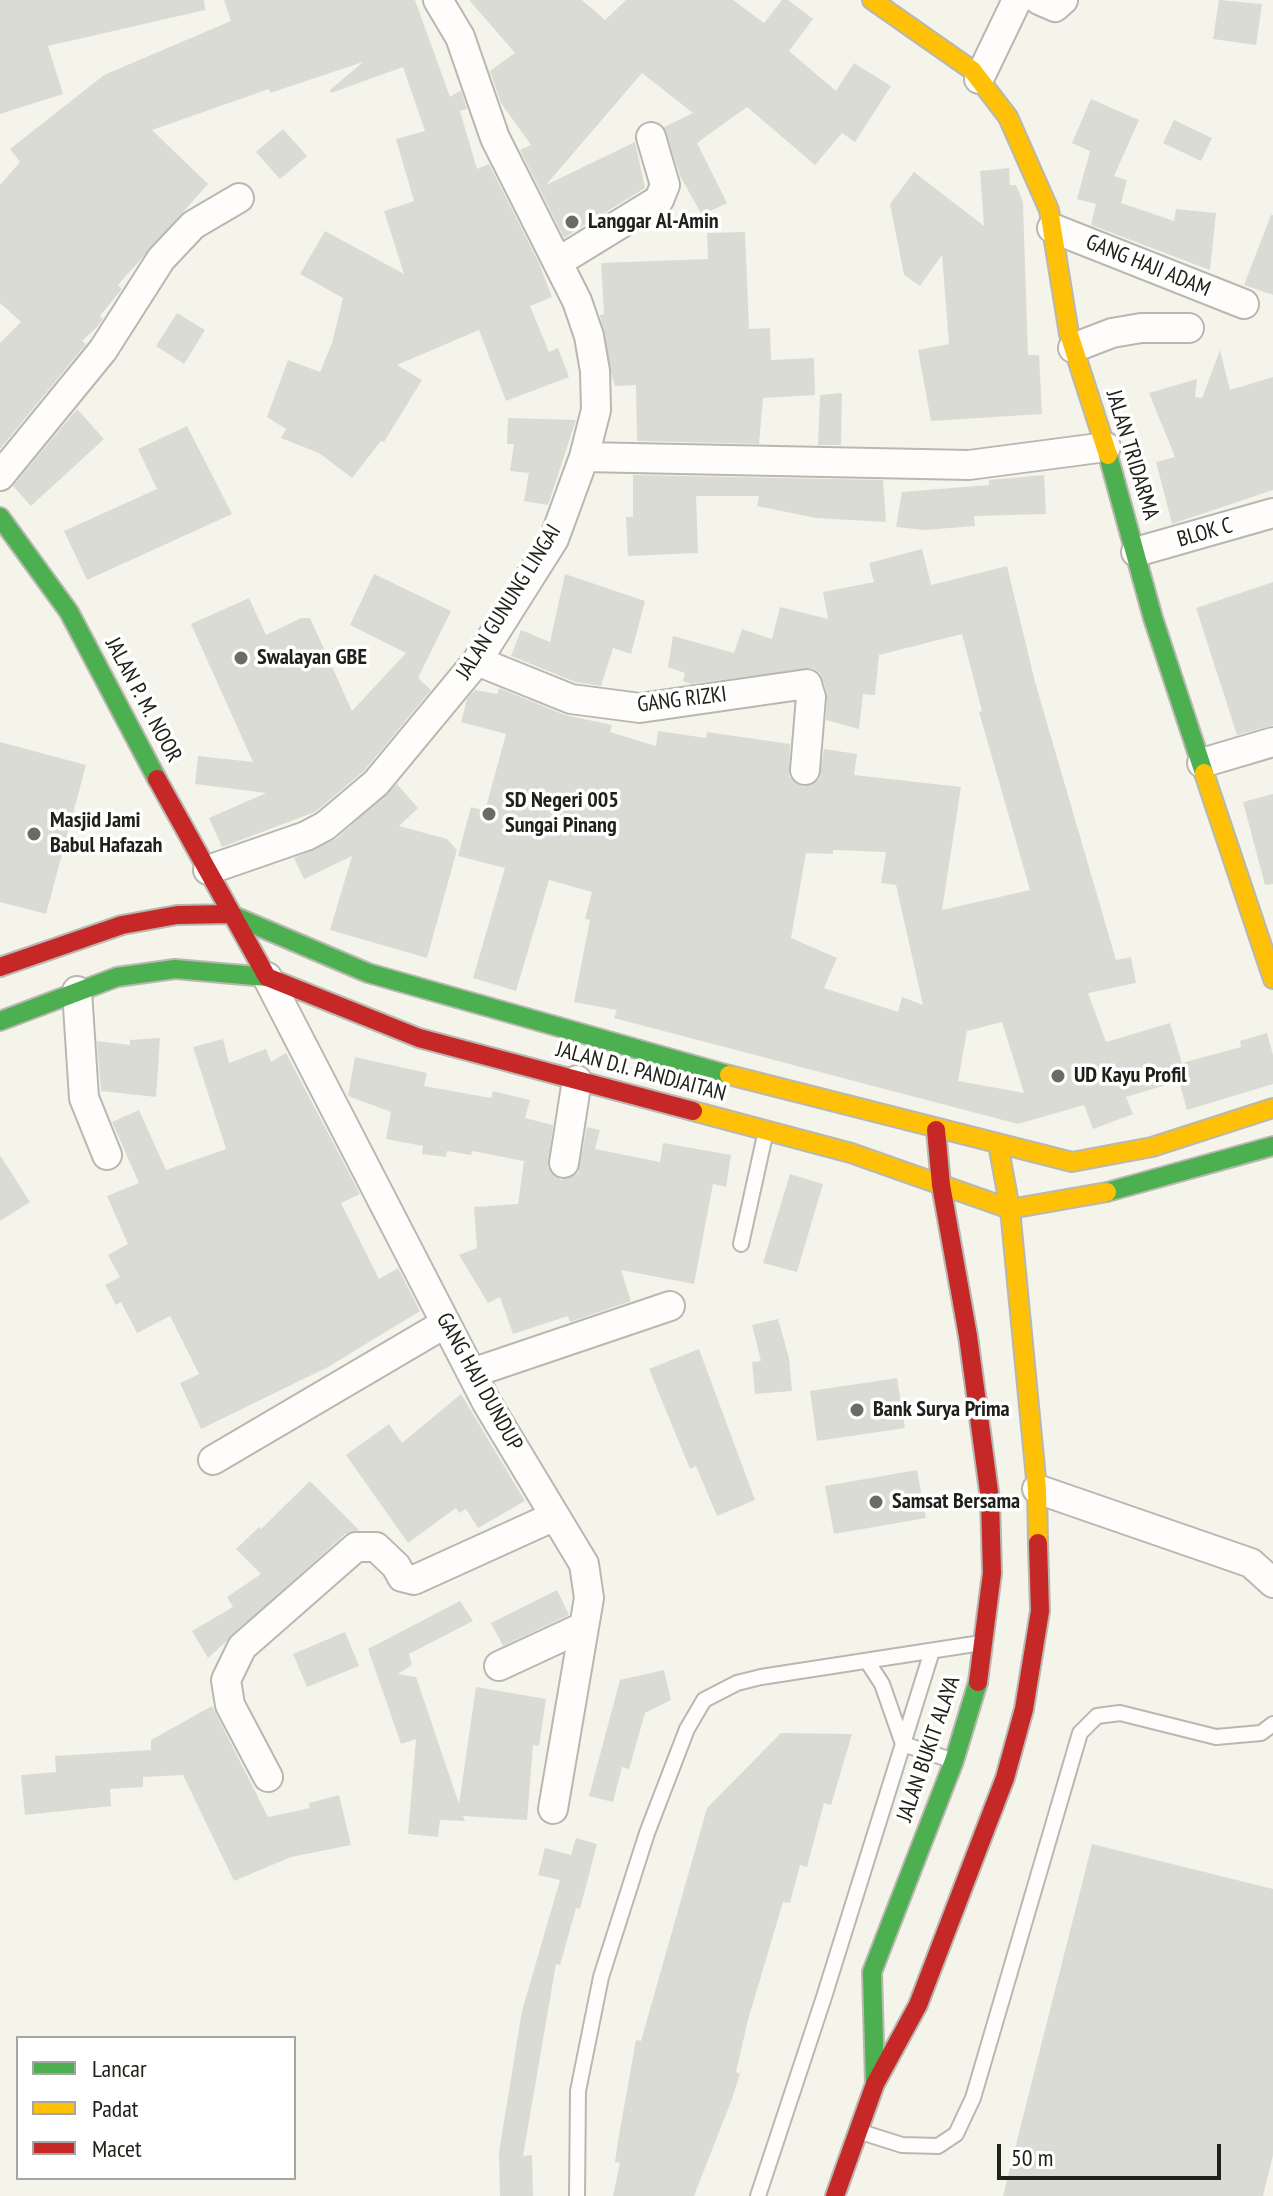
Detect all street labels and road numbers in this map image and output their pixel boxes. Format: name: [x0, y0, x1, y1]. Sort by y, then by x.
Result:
street label: GANG HAJI ADAM: [1082, 229, 1214, 303]
street label: JALAN TRIDARMA: [1100, 387, 1164, 523]
street label: BLOK C: [1174, 513, 1236, 553]
street label: JALAN GUNUNG LINGAI: [451, 520, 567, 684]
street label: JALAN P. M. NOOR: [99, 633, 187, 767]
street label: GANG RIZKI: [636, 681, 728, 719]
street label: JALAN D.I. PANDJAITAN: [553, 1037, 729, 1107]
street label: GANG HAJI DUNDUP: [430, 1308, 528, 1456]
street label: JALAN BUKIT ALAYA: [892, 1673, 966, 1825]

